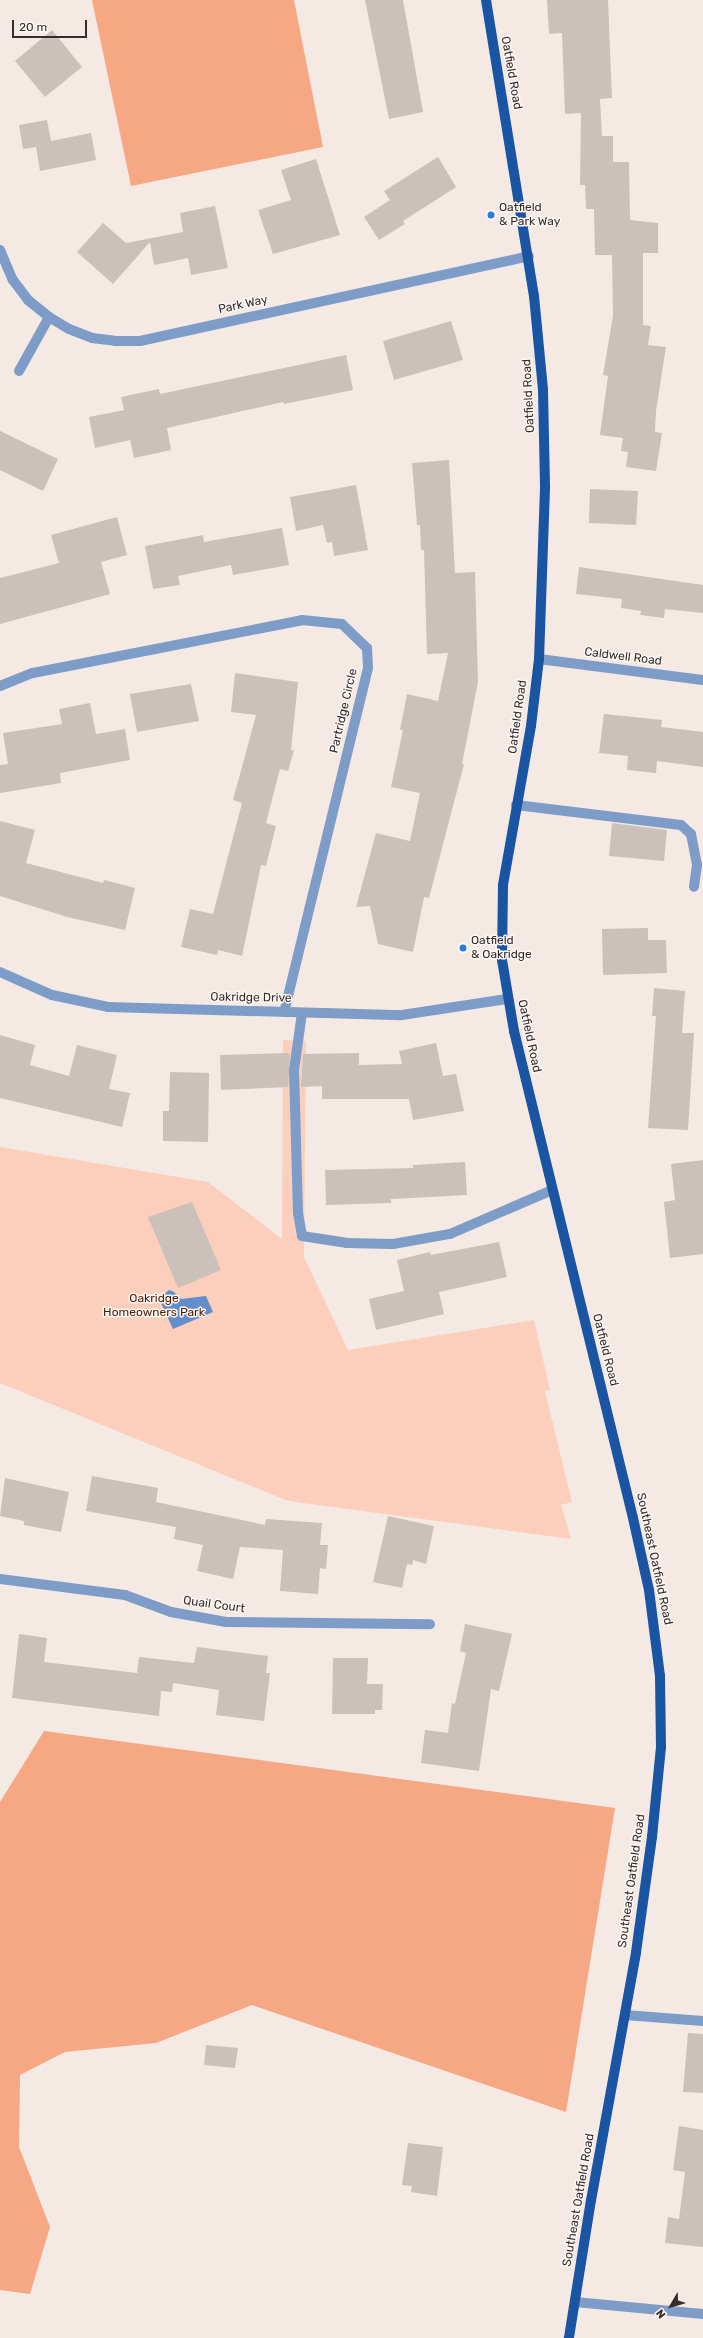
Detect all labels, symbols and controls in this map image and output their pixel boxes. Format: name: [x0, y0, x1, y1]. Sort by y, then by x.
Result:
scale bar: [14, 12, 89, 38]
text: 20 m: [19, 20, 47, 34]
street label: Oatfield Road: [497, 35, 525, 111]
place label: Oatfield & Park Way: [499, 201, 561, 229]
marker: Oatfield & Park Way: [486, 210, 496, 220]
street label: Park Way: [217, 293, 269, 317]
street label: Oatfield Road: [520, 359, 538, 433]
street label: Caldwell Road: [583, 645, 663, 669]
street label: Partridge Circle: [327, 667, 361, 755]
street label: Oatfield Road: [506, 679, 530, 755]
place label: Oatfield & Oakridge: [471, 934, 532, 962]
marker: Oatfield & Oakridge: [458, 943, 468, 953]
street label: Oakridge Drive: [210, 990, 292, 1006]
street label: Oatfield Road: [514, 998, 544, 1074]
park label: Oakridge Homeowners Park: [103, 1292, 205, 1320]
street label: Oatfield Road: [589, 1312, 621, 1388]
street label: Southeast Oatfield Road: [633, 1492, 675, 1626]
street label: Quail Court: [182, 1594, 246, 1616]
street label: Southeast Oatfield Road: [615, 1813, 649, 1949]
street label: Southeast Oatfield Road: [560, 2132, 598, 2268]
north arrow: [651, 2286, 691, 2326]
text: N: [654, 2307, 669, 2321]

